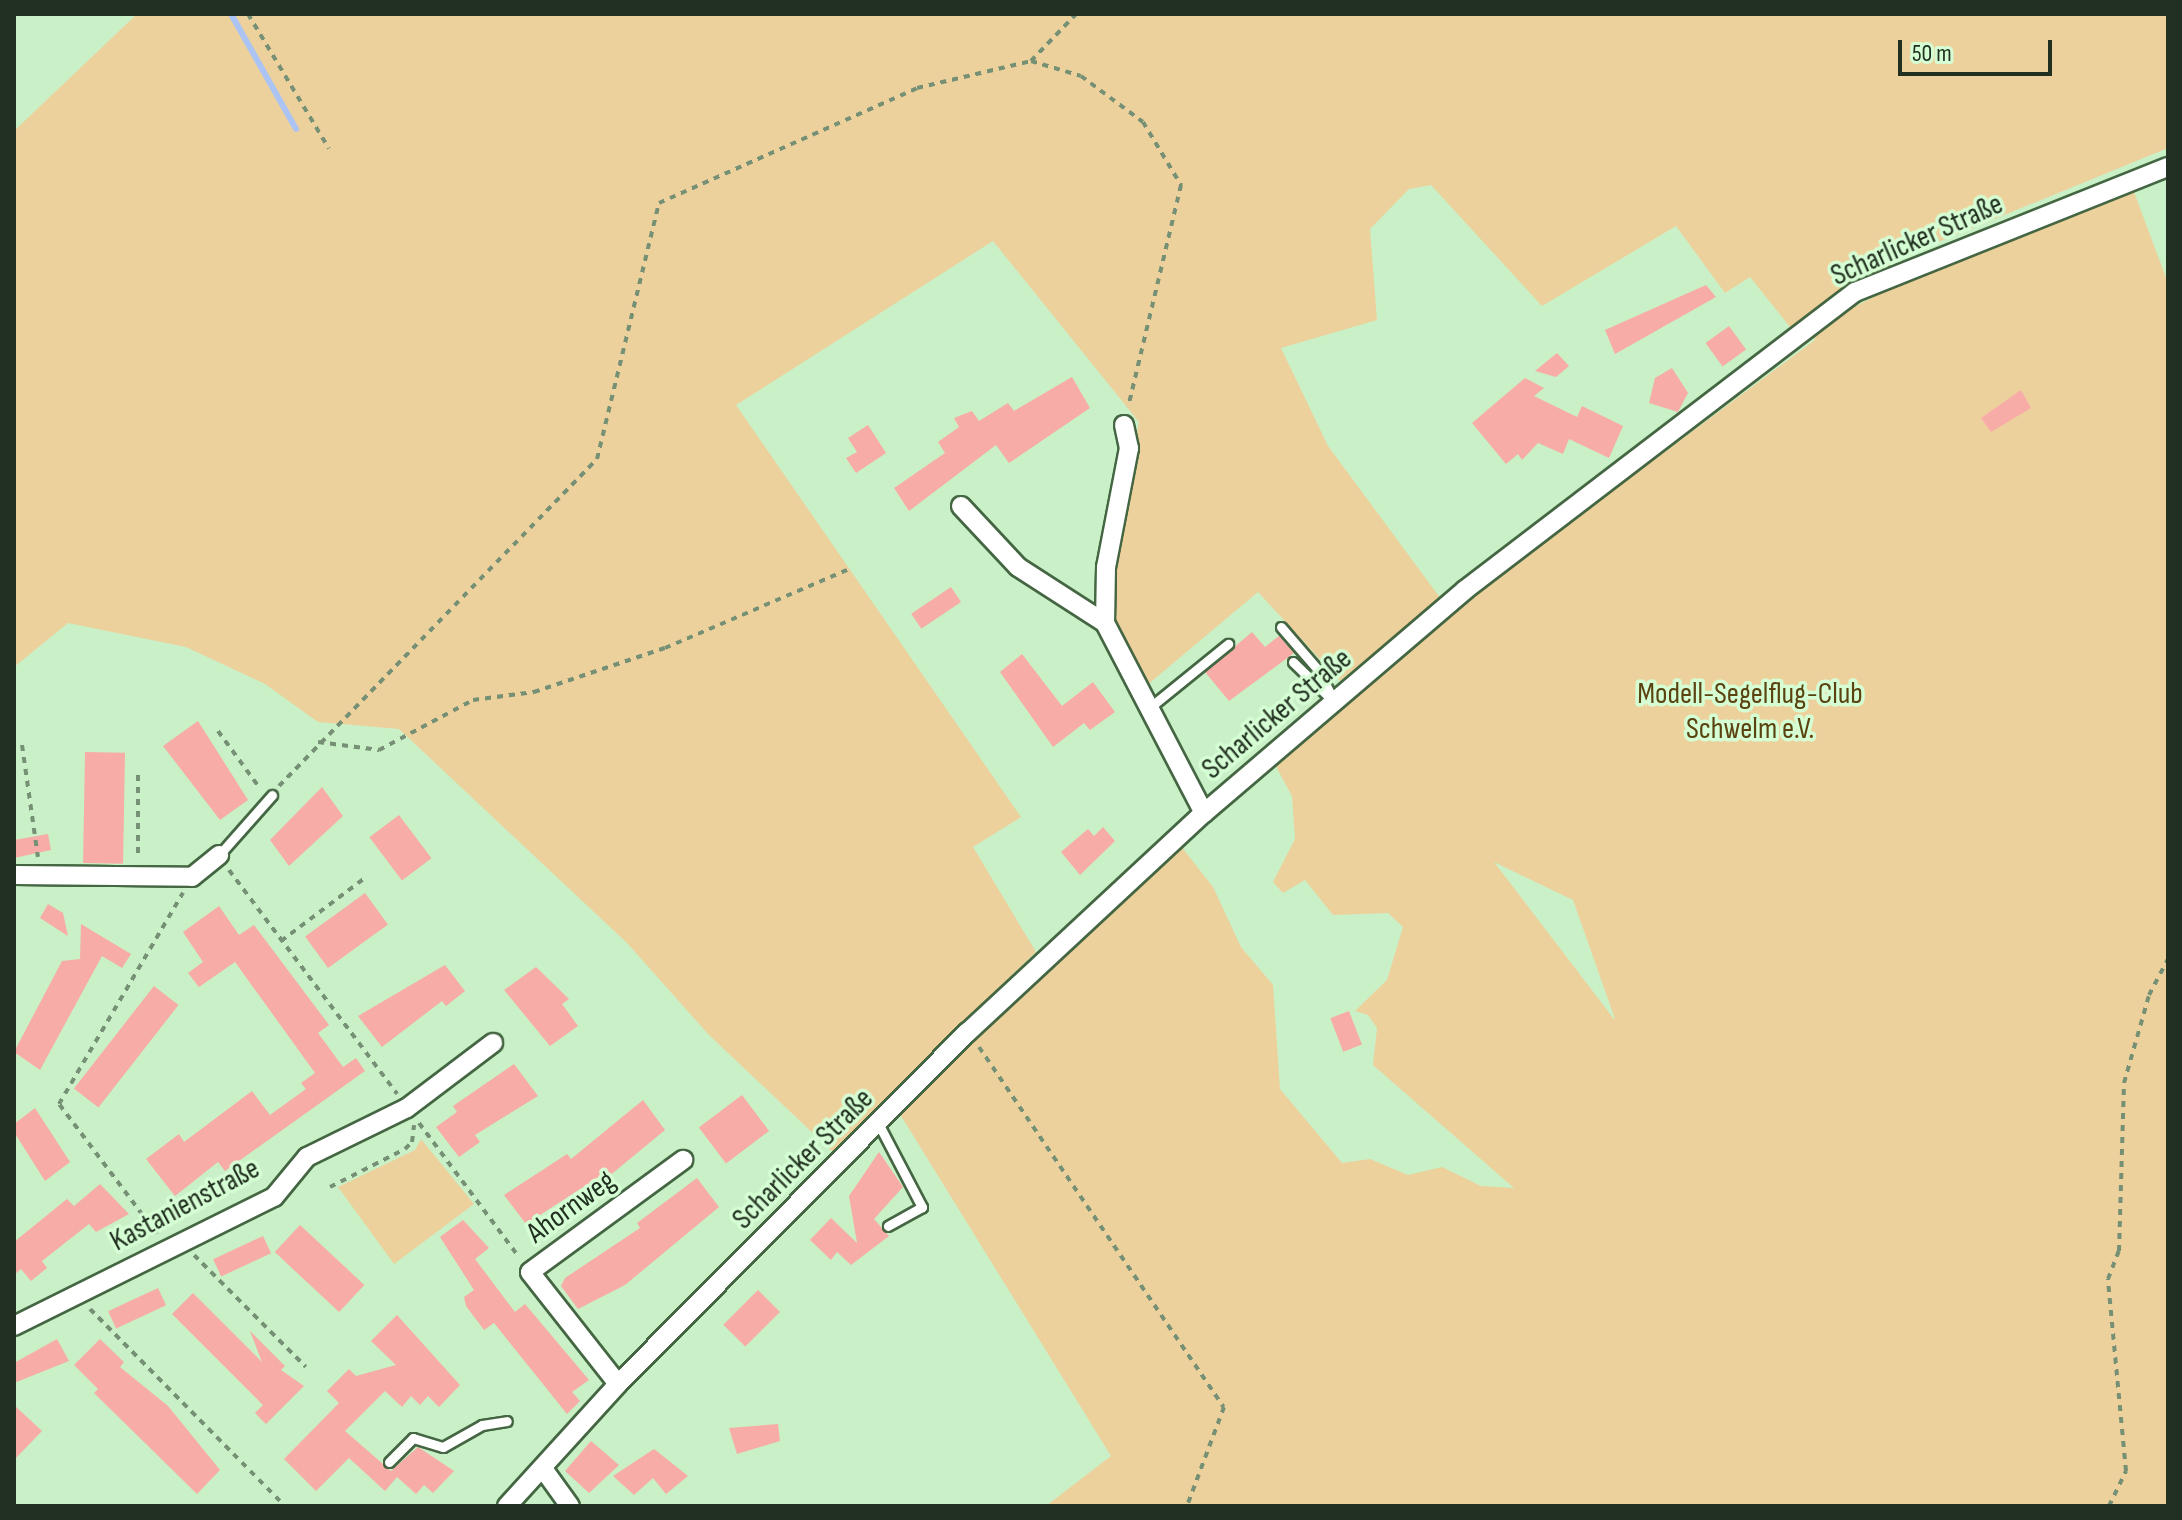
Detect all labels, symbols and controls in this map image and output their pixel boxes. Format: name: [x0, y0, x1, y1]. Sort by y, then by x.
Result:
scale bar: [1902, 24, 2056, 74]
text: 50 m: [1912, 39, 1952, 68]
street label: Scharlicker Straße: [1825, 186, 2009, 294]
street label: Scharlicker Straße: [1195, 641, 1359, 787]
park label: Modell-Segelflug-Club Schwelm e.V.: [1637, 676, 1863, 746]
street label: Scharlicker Straße: [725, 1081, 881, 1237]
street label: Kastanienstraße: [104, 1151, 266, 1259]
street label: Ahornweg: [520, 1163, 622, 1251]

